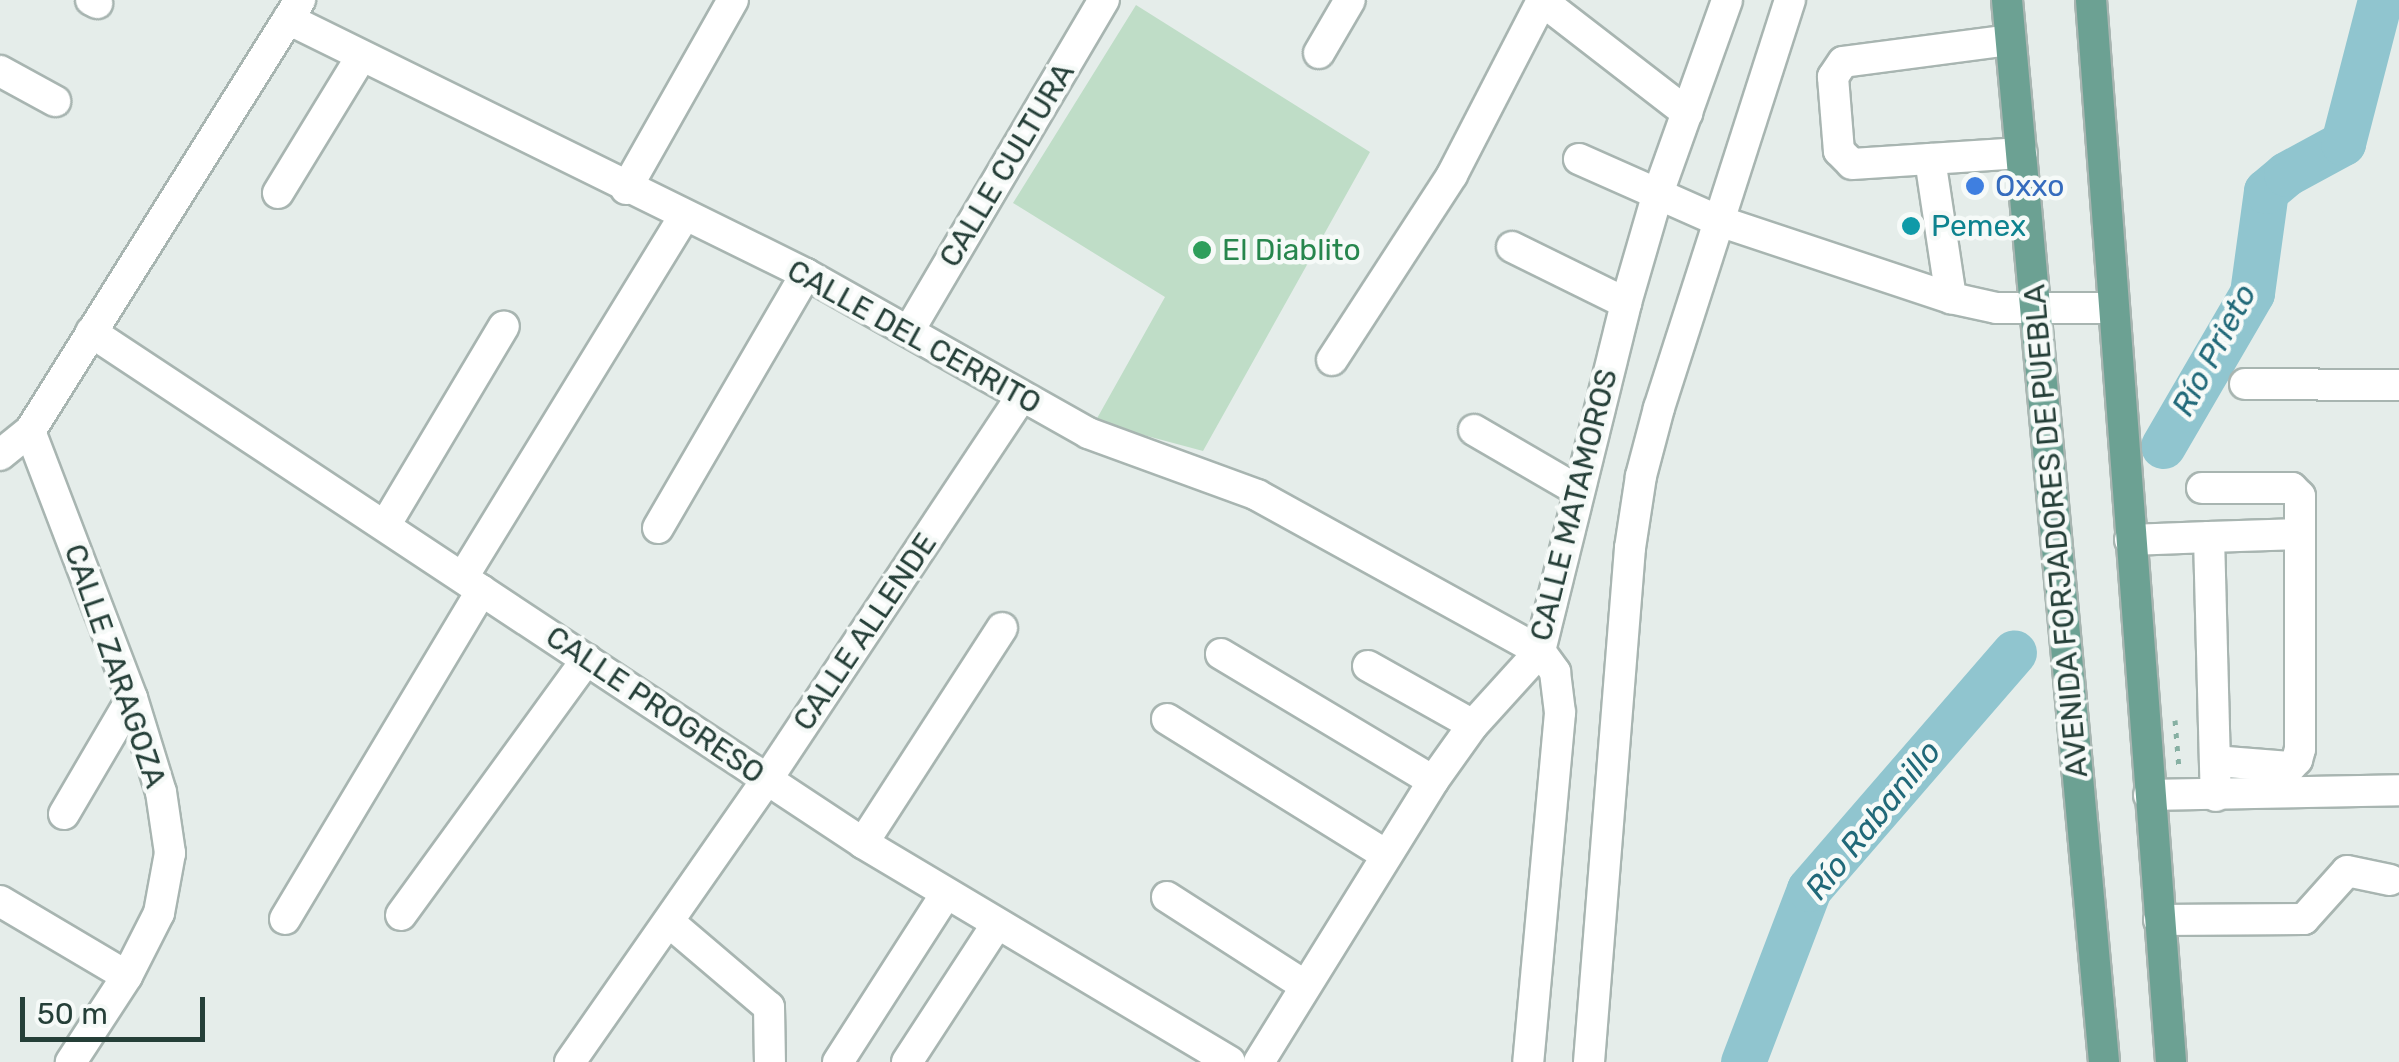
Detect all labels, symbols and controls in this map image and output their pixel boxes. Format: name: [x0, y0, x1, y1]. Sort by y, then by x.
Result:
street label: CALLE CULTURA: [932, 56, 1082, 274]
place label: Oxxo: [1995, 168, 2064, 204]
marker: Oxxo: [1964, 175, 1986, 197]
place label: Pemex: [1931, 208, 2026, 244]
marker: Pemex: [1900, 215, 1922, 237]
place label: El Diablito: [1222, 232, 1361, 268]
marker: El Diablito: [1191, 239, 1213, 261]
street label: CALLE DEL CERRITO: [781, 252, 1047, 422]
water label: Río Prieto: [2163, 277, 2265, 423]
street label: AVENIDA FORJADORES DE PUEBLA: [2016, 282, 2096, 780]
street label: CALLE MATAMOROS: [1523, 365, 1625, 645]
street label: CALLE ALLENDE: [786, 526, 944, 738]
street label: CALLE ZARAGOZA: [56, 539, 174, 793]
street label: CALLE PROGRESO: [539, 619, 771, 791]
water label: Río Rabanillo: [1797, 733, 1949, 907]
scale bar: [25, 977, 210, 1039]
text: 50 m: [37, 996, 108, 1032]

